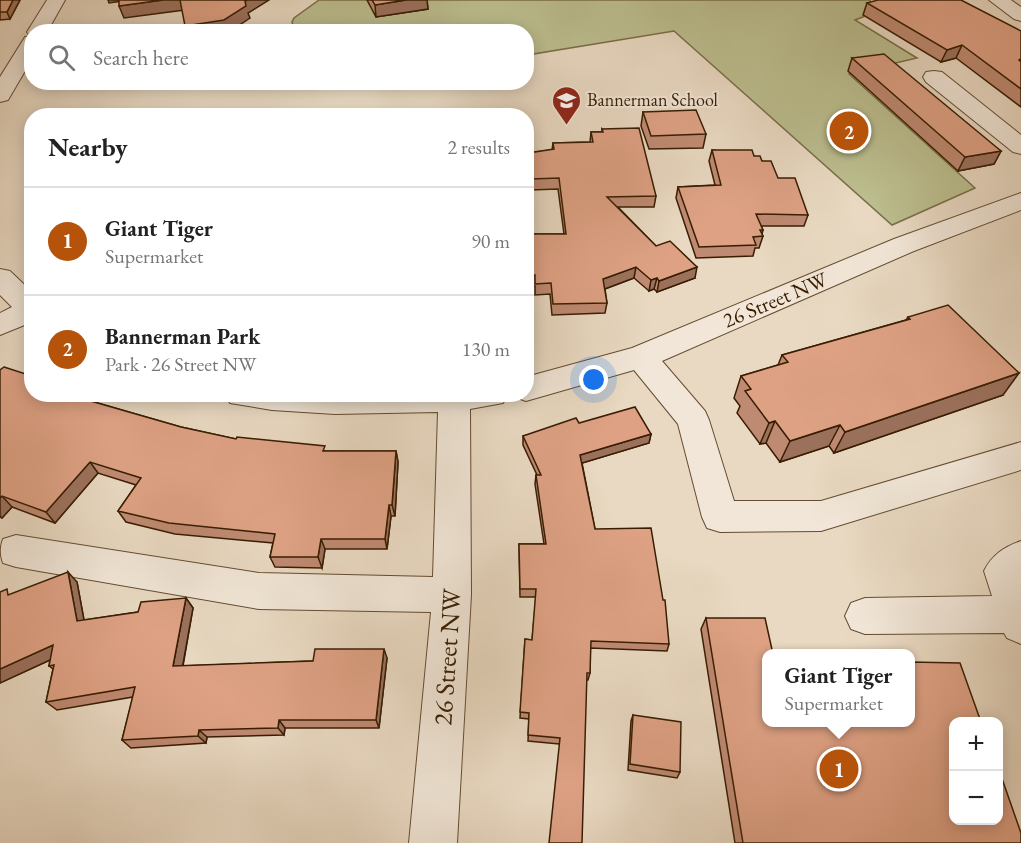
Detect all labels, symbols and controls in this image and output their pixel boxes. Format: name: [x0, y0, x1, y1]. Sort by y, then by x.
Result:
search box: [24, 24, 534, 90]
icon: search: [45, 41, 78, 74]
text: Search here: [93, 43, 188, 72]
school or university icon: Bannerman School: [550, 84, 582, 126]
place label: Bannerman School: [587, 88, 718, 111]
pin: 2: [830, 108, 868, 154]
text: Nearby: [48, 130, 128, 164]
text: 2 results: [447, 134, 510, 160]
text: Giant Tiger: [105, 214, 213, 243]
text: 1: [62, 228, 73, 254]
text: 90 m: [471, 228, 510, 254]
text: Supermarket: [105, 243, 203, 269]
street label: 26 Street NW: [719, 265, 832, 334]
text: Bannerman Park: [105, 322, 260, 351]
text: 2: [62, 336, 73, 362]
text: 130 m: [462, 336, 510, 362]
text: Park · 26 Street NW: [105, 351, 256, 377]
your location: [579, 365, 608, 394]
street label: 26 Street NW: [425, 586, 469, 726]
popup: [762, 649, 915, 727]
text: Giant Tiger: [785, 661, 892, 690]
text: Supermarket: [785, 690, 883, 716]
map controls: [949, 717, 1003, 825]
button: +: [949, 717, 1003, 771]
pin: 1: [820, 746, 858, 792]
button: −: [949, 771, 1003, 825]

